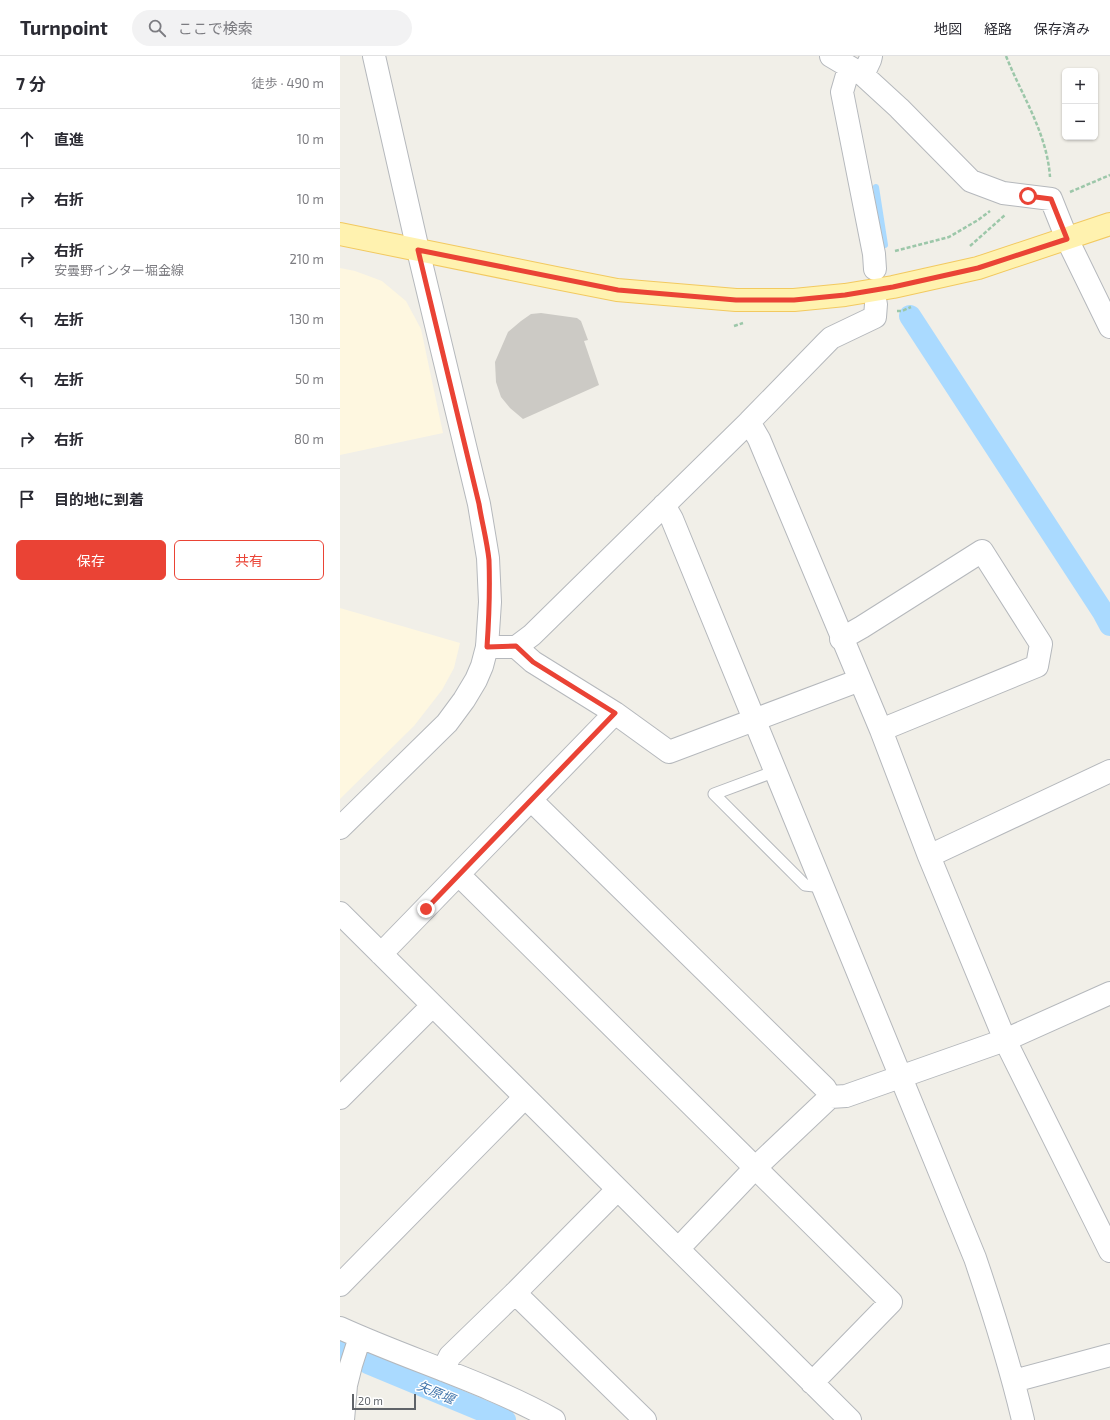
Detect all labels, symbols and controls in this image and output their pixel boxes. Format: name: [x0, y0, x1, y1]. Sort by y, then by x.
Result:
search box: [132, 10, 412, 46]
text: Turnpoint: [20, 16, 108, 39]
icon: search: [146, 17, 168, 39]
text: ここで検索: [178, 19, 253, 37]
text: 地図: [934, 20, 962, 37]
text: 経路: [984, 20, 1012, 37]
text: 保存済み: [1034, 20, 1090, 37]
map controls: [1062, 68, 1098, 140]
button: +: [1062, 68, 1098, 104]
text: 7 分: [16, 73, 46, 93]
text: 徒歩 · 490 m: [252, 75, 324, 91]
button: −: [1062, 104, 1098, 140]
icon: ahead: [16, 128, 38, 150]
text: 直進: [54, 130, 84, 148]
text: 10 m: [297, 131, 324, 147]
route start: [1019, 187, 1037, 205]
icon: right: [16, 188, 38, 210]
text: 右折: [54, 190, 84, 208]
text: 10 m: [297, 191, 324, 207]
text: 右折: [54, 241, 84, 259]
icon: right: [16, 248, 38, 270]
text: 210 m: [289, 251, 324, 267]
text: 安曇野インター堀金線: [54, 262, 184, 278]
icon: left: [16, 308, 38, 330]
text: 左折: [54, 310, 84, 328]
text: 130 m: [289, 311, 324, 327]
icon: left: [16, 368, 38, 390]
text: 左折: [54, 370, 84, 388]
text: 50 m: [295, 371, 324, 387]
icon: right: [16, 428, 38, 450]
text: 右折: [54, 430, 84, 448]
text: 80 m: [294, 431, 324, 447]
icon: arrive: [16, 488, 38, 510]
text: 目的地に到着: [54, 490, 144, 508]
button: 保存: [16, 540, 166, 580]
button: 共有: [174, 540, 324, 580]
route end: [417, 900, 435, 918]
water label: 矢原堰: [415, 1377, 459, 1408]
scale bar: [352, 1392, 416, 1411]
text: 20 m: [358, 1394, 383, 1407]

